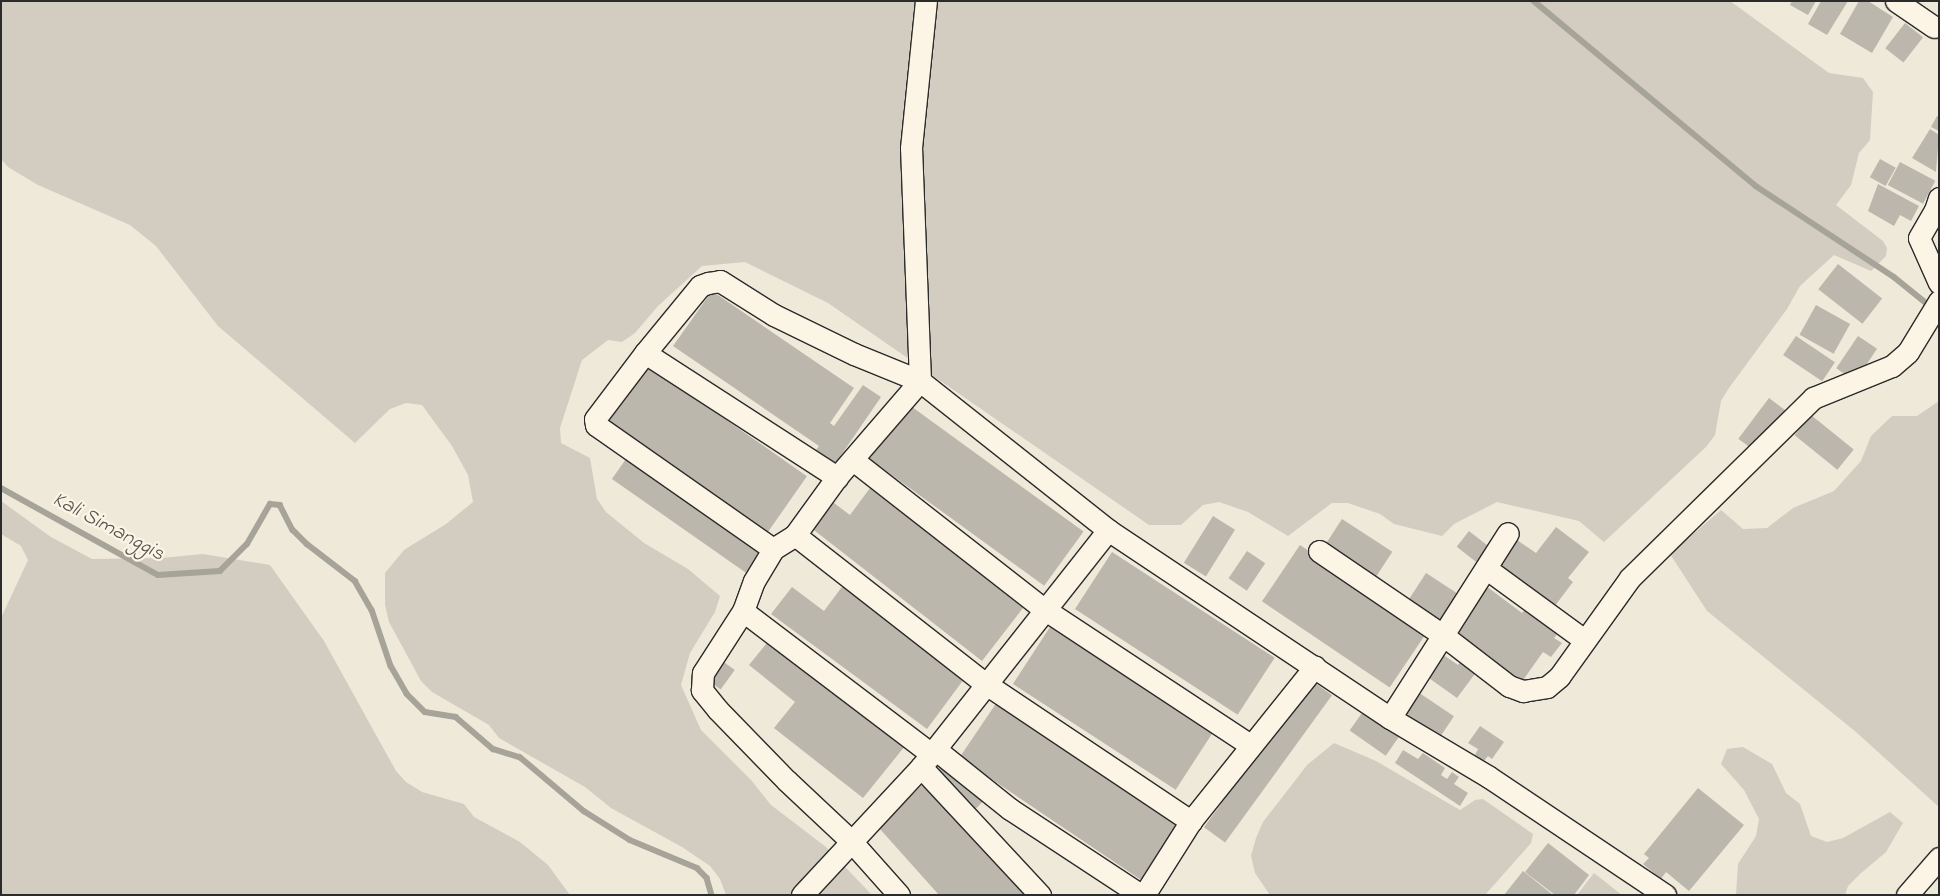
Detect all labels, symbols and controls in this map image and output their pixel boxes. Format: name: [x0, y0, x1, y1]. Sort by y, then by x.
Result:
water label: Kali Simanggis: [48, 487, 168, 567]

